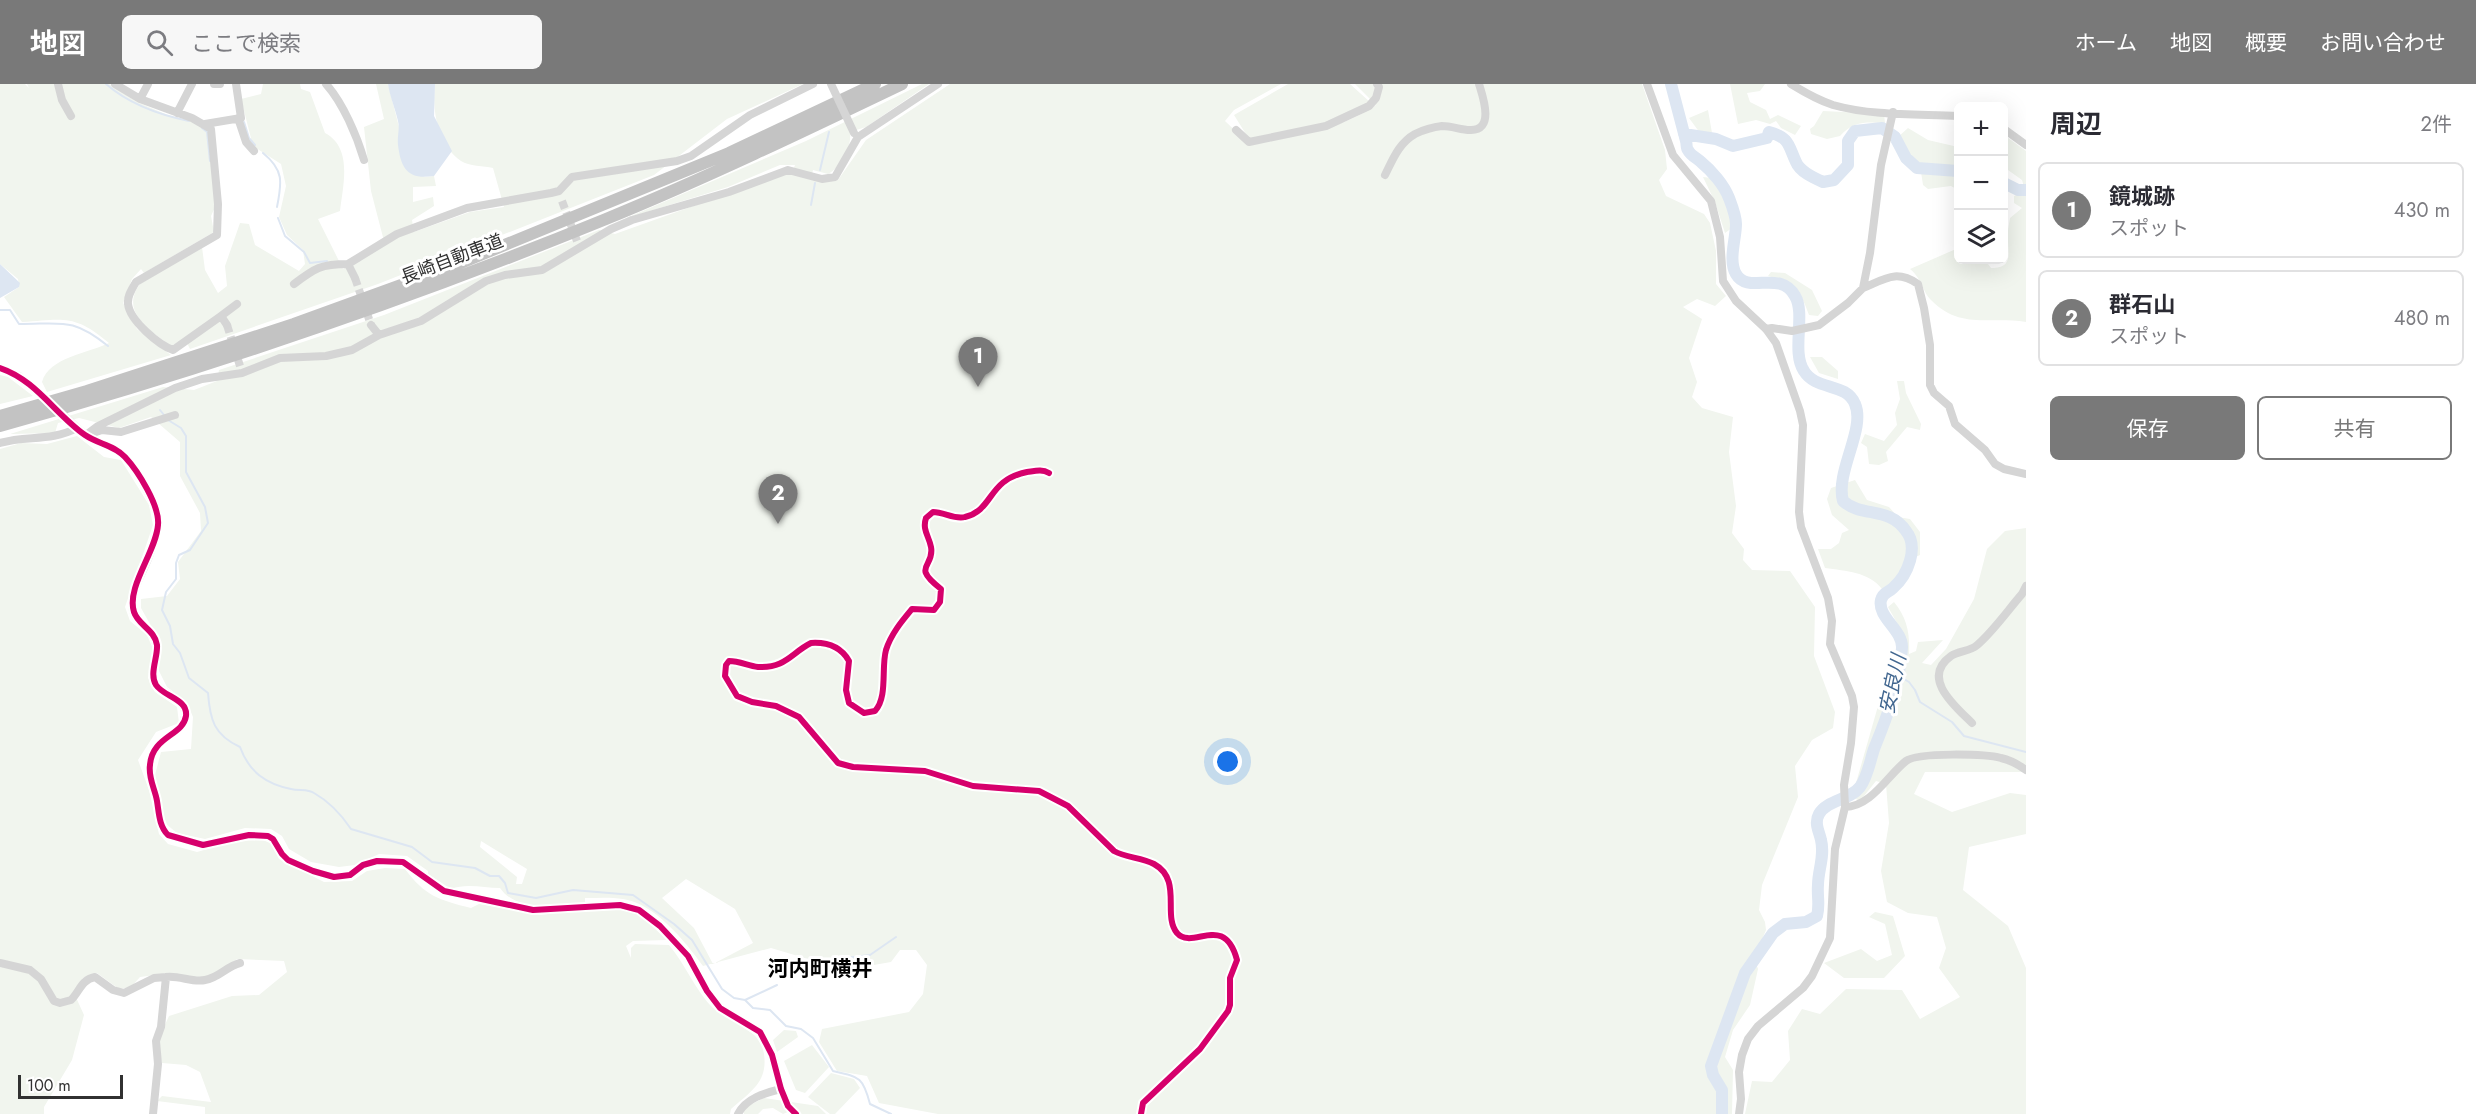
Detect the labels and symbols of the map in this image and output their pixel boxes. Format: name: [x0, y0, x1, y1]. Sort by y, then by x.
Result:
street label: 長崎自動車道: [397, 228, 507, 290]
pin: 1: [958, 338, 998, 387]
pin: 2: [758, 474, 798, 524]
water label: 安良川: [1873, 650, 1914, 716]
your location: [1213, 747, 1242, 776]
district label: 河内町横井: [768, 954, 873, 984]
scale bar: [18, 1072, 123, 1100]

